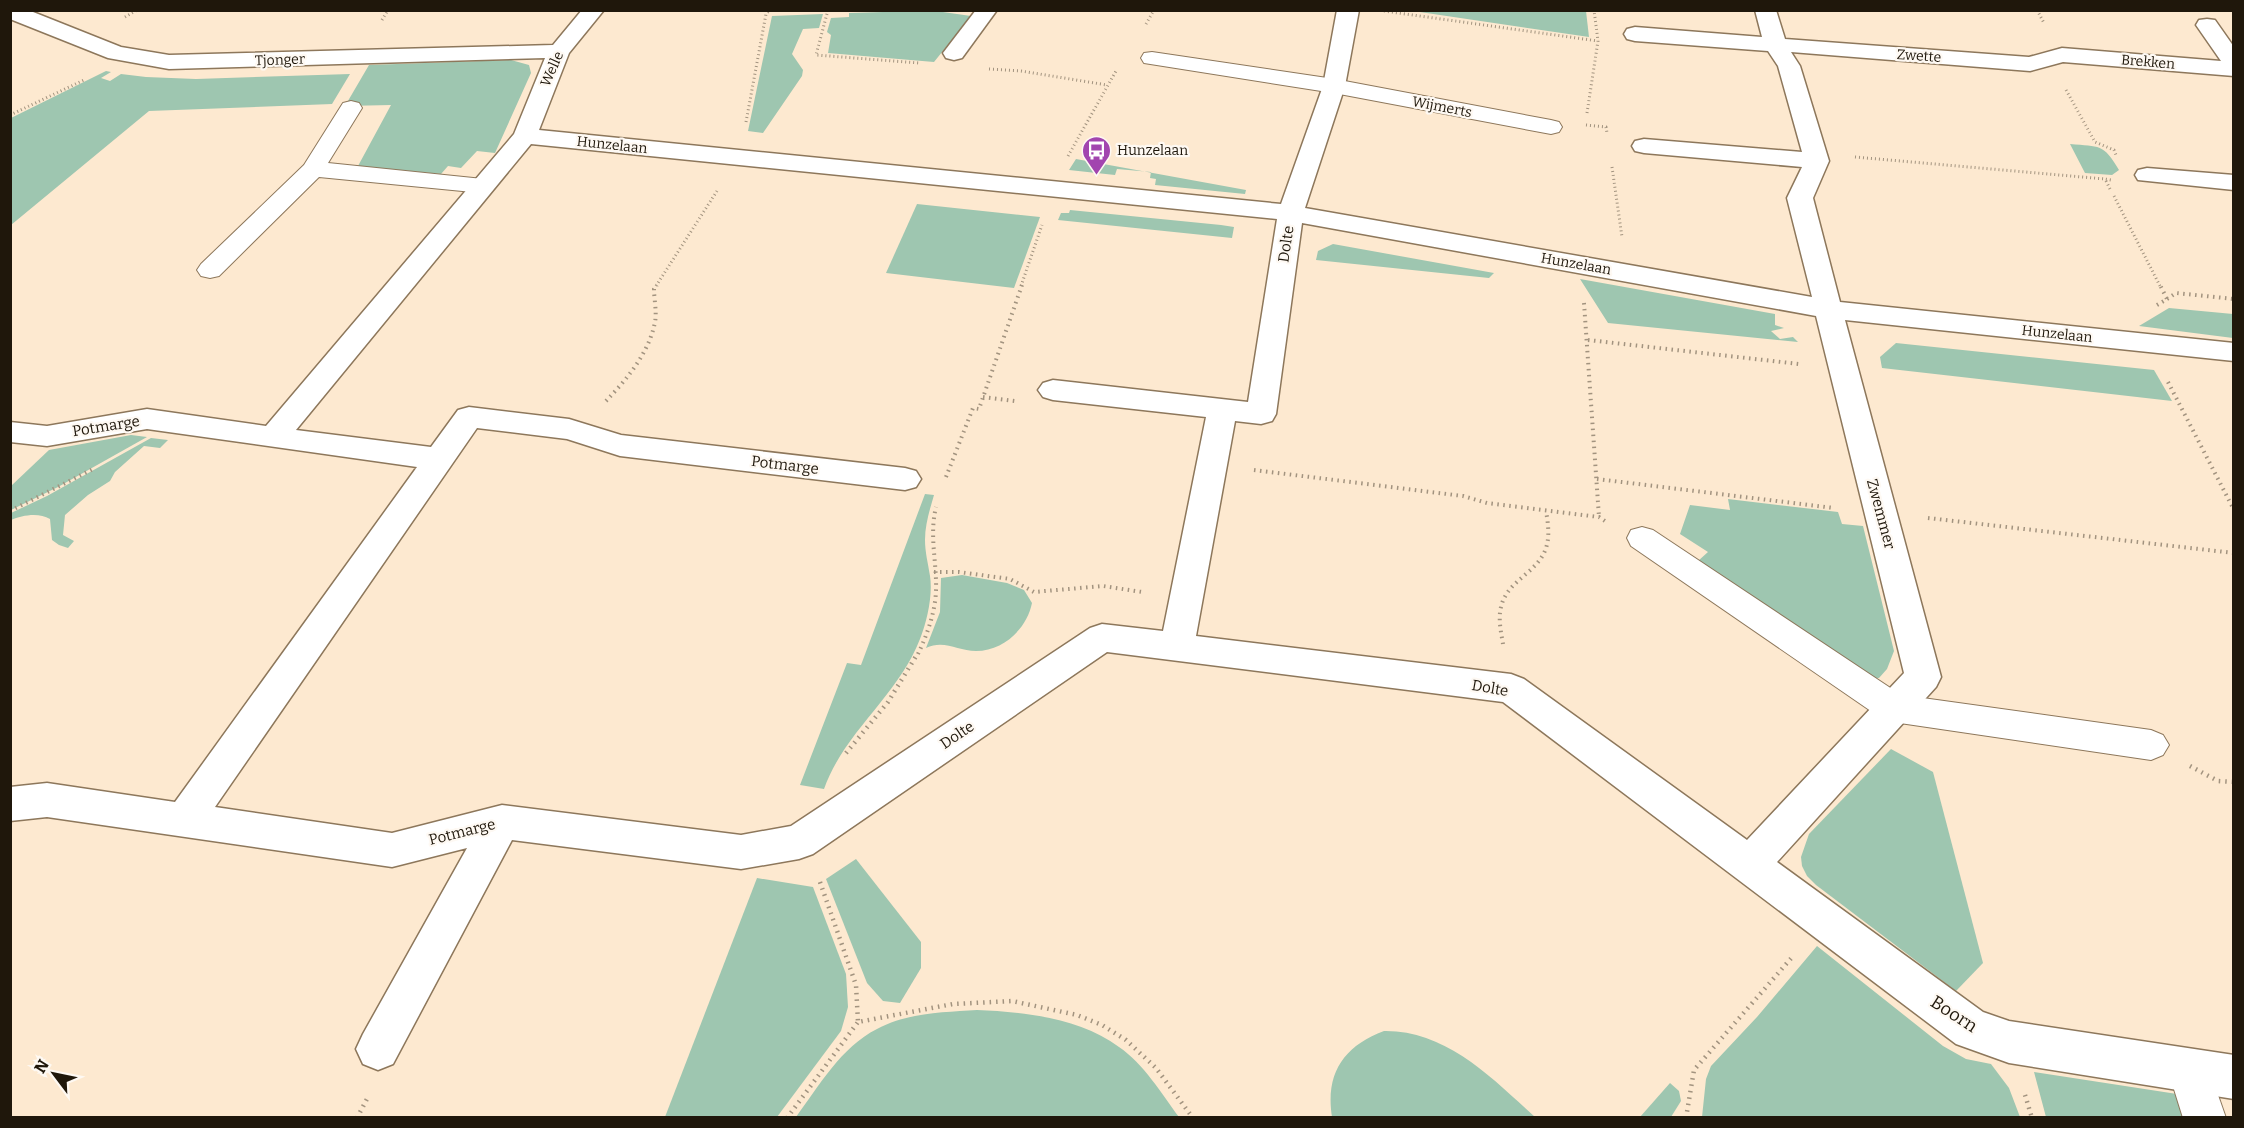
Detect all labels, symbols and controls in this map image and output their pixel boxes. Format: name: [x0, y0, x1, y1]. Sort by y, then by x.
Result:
street label: Zwette: [1896, 46, 1942, 66]
street label: Welle: [537, 49, 567, 89]
street label: Tjonger: [255, 51, 305, 69]
street label: Brekken: [2120, 51, 2176, 73]
street label: Wijmerts: [1411, 93, 1473, 121]
street label: Hunzelaan: [576, 133, 648, 157]
bus stop icon: Hunzelaan: [1080, 134, 1112, 176]
place label: Hunzelaan: [1117, 142, 1188, 159]
street label: Dolte: [1275, 224, 1297, 264]
street label: Hunzelaan: [1540, 249, 1613, 279]
street label: Hunzelaan: [2021, 322, 2093, 346]
street label: Potmarge: [71, 412, 141, 440]
street label: Potmarge: [750, 452, 820, 478]
street label: Zwemmer: [1863, 477, 1899, 552]
street label: Dolte: [1470, 676, 1510, 700]
street label: Dolte: [937, 717, 977, 753]
street label: Potmarge: [427, 815, 497, 849]
street label: Boorn: [1927, 991, 1982, 1037]
north arrow: [24, 1044, 84, 1104]
text: N: [30, 1056, 53, 1077]

